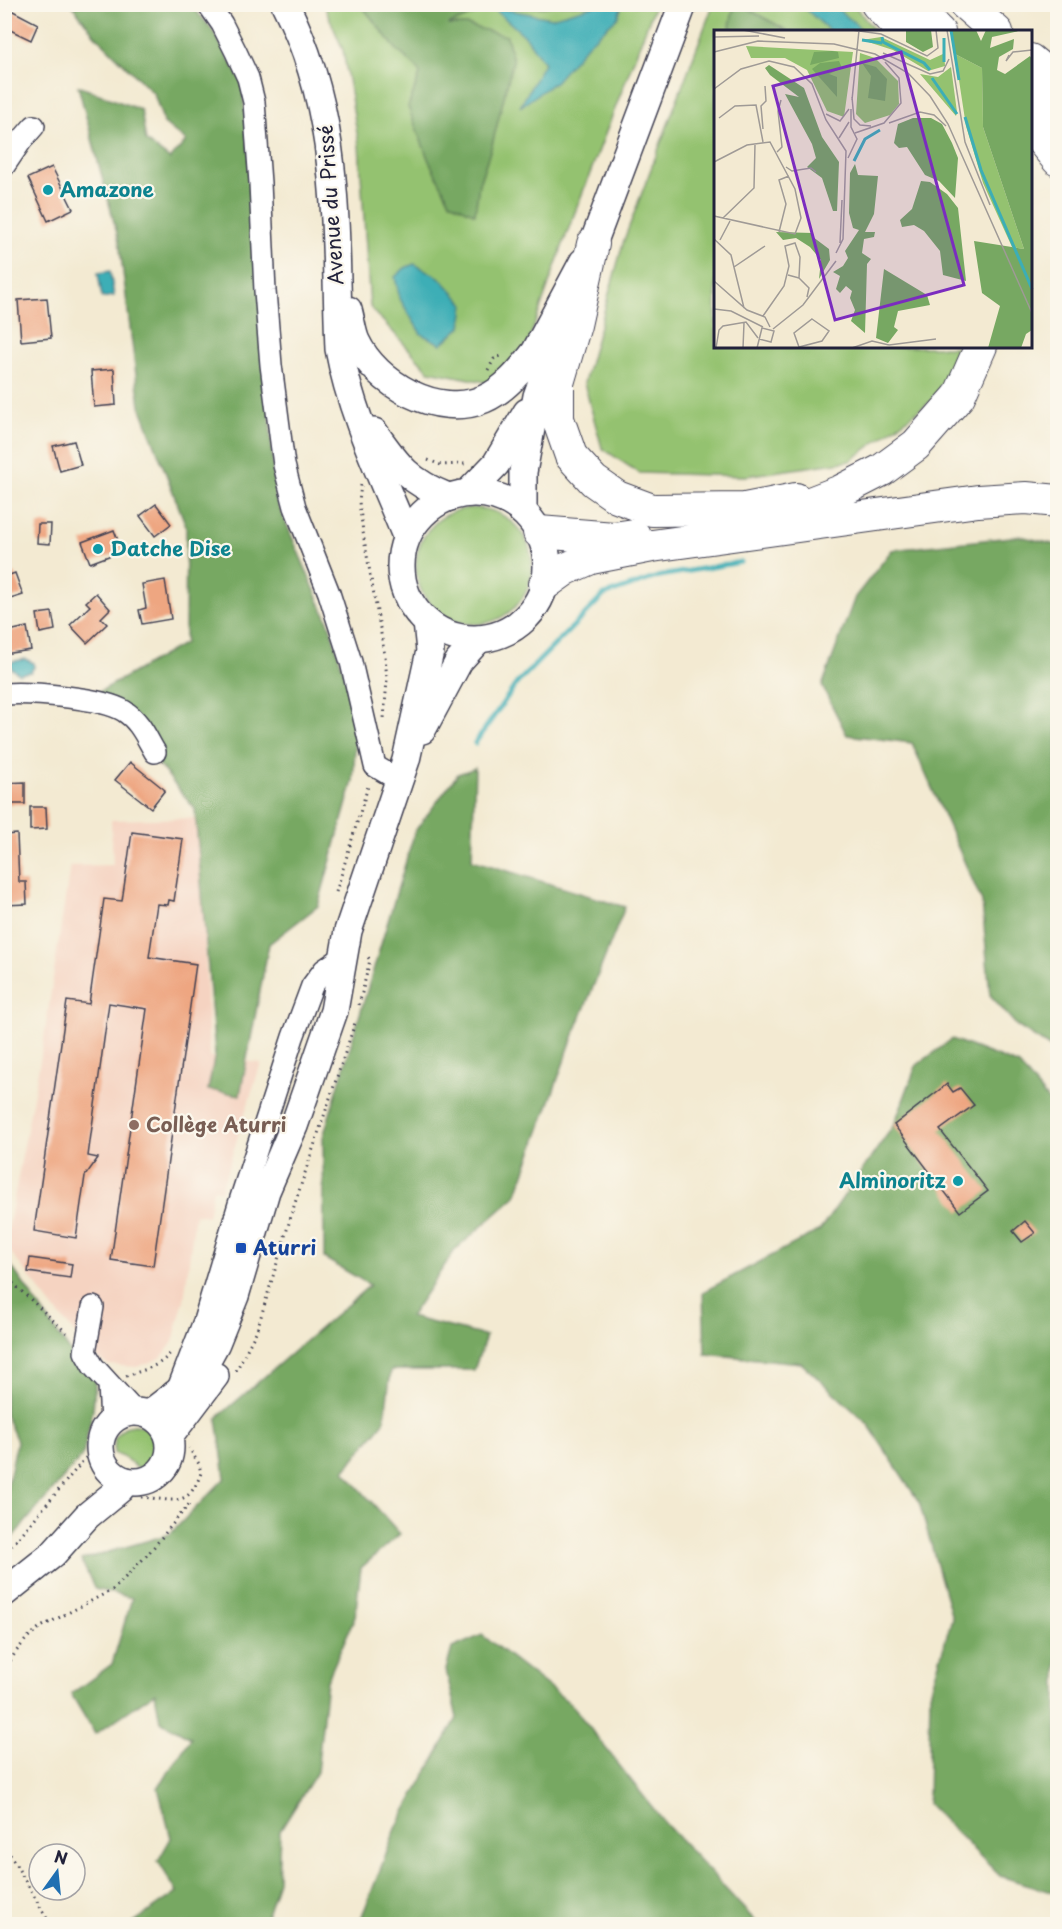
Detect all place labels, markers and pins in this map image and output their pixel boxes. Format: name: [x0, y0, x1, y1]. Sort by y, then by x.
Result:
place label: Amazone: [60, 174, 154, 204]
marker: Amazone: [41, 183, 55, 197]
place label: Datche Dise: [110, 533, 231, 563]
marker: Datche Dise: [91, 542, 105, 556]
place label: Collège Aturri: [146, 1109, 287, 1139]
marker: Collège Aturri: [127, 1118, 141, 1132]
place label: Alminoritz: [839, 1165, 946, 1195]
marker: Alminoritz: [951, 1174, 965, 1188]
place label: Aturri: [252, 1232, 316, 1262]
marker: Aturri: [234, 1241, 248, 1255]

